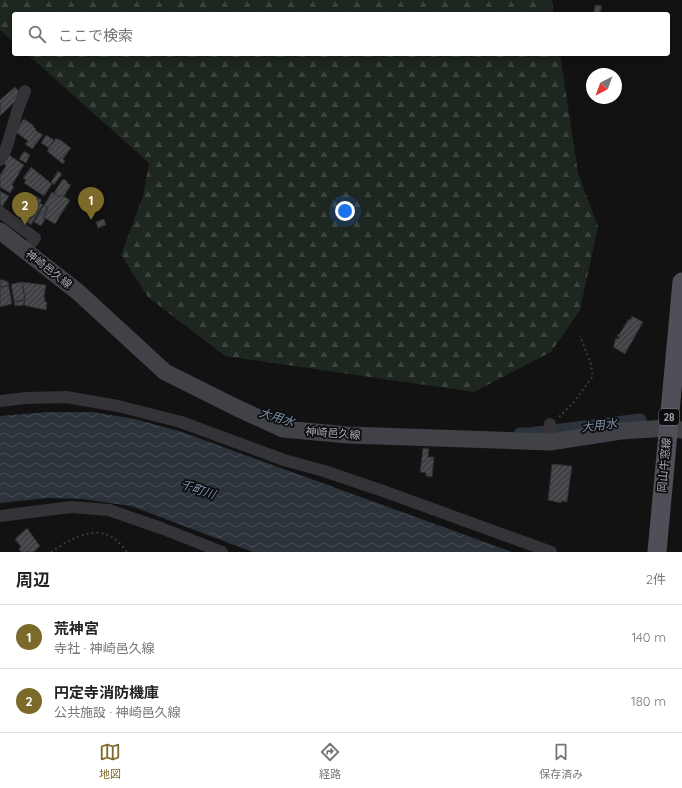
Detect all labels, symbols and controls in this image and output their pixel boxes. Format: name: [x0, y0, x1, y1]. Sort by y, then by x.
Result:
search box: [12, 12, 670, 56]
icon: search: [26, 23, 48, 45]
text: ここで検索: [58, 26, 133, 45]
north arrow: [586, 68, 622, 104]
pin: 1: [78, 187, 104, 220]
pin: 2: [12, 192, 38, 225]
your location: [335, 201, 355, 221]
street label: 神崎邑久線: [23, 247, 75, 291]
water label: 大用水: [258, 405, 298, 430]
road number: 28: [659, 409, 679, 425]
water label: 大用水: [580, 415, 620, 435]
street label: 神崎邑久線: [305, 424, 361, 442]
street label: 岡山牛窓線: [655, 437, 673, 493]
water label: 千町川: [179, 476, 219, 502]
text: 周辺: [16, 569, 50, 590]
text: 2件: [646, 571, 666, 587]
text: 荒神宮: [54, 619, 99, 638]
text: 1: [26, 629, 32, 645]
text: 140 m: [631, 629, 666, 645]
text: 寺社 · 神崎邑久線: [54, 640, 155, 656]
text: 円定寺消防機庫: [54, 683, 159, 702]
text: 2: [25, 693, 33, 709]
text: 180 m: [631, 693, 666, 709]
text: 公共施設 · 神崎邑久線: [54, 704, 181, 720]
tab: 地図: [99, 741, 121, 781]
tab: 経路: [319, 741, 341, 781]
tab: 保存済み: [539, 741, 583, 781]

